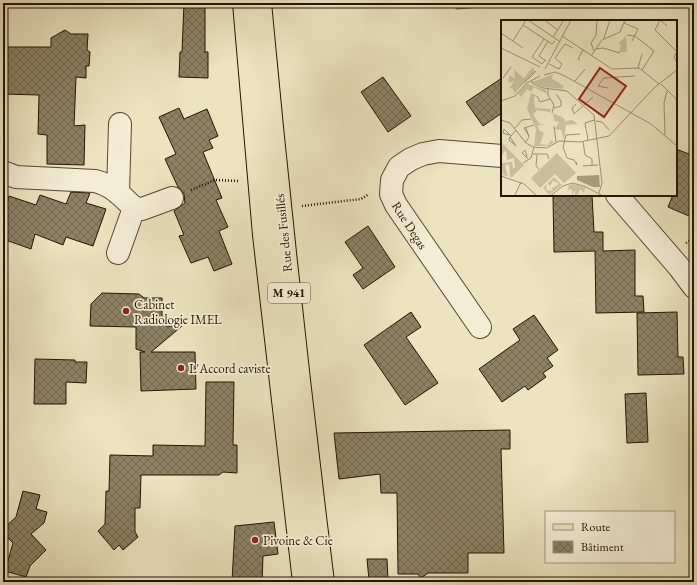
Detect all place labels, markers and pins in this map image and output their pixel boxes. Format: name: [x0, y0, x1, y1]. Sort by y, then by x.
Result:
place label: Cabinet Radiologie IMEL: [134, 296, 222, 328]
marker: Cabinet Radiologie IMEL: [121, 306, 131, 316]
place label: L'Accord caviste: [189, 360, 270, 377]
marker: L'Accord caviste: [176, 363, 186, 373]
place label: Pivoine & Cie: [263, 532, 333, 549]
marker: Pivoine & Cie: [250, 535, 260, 545]

